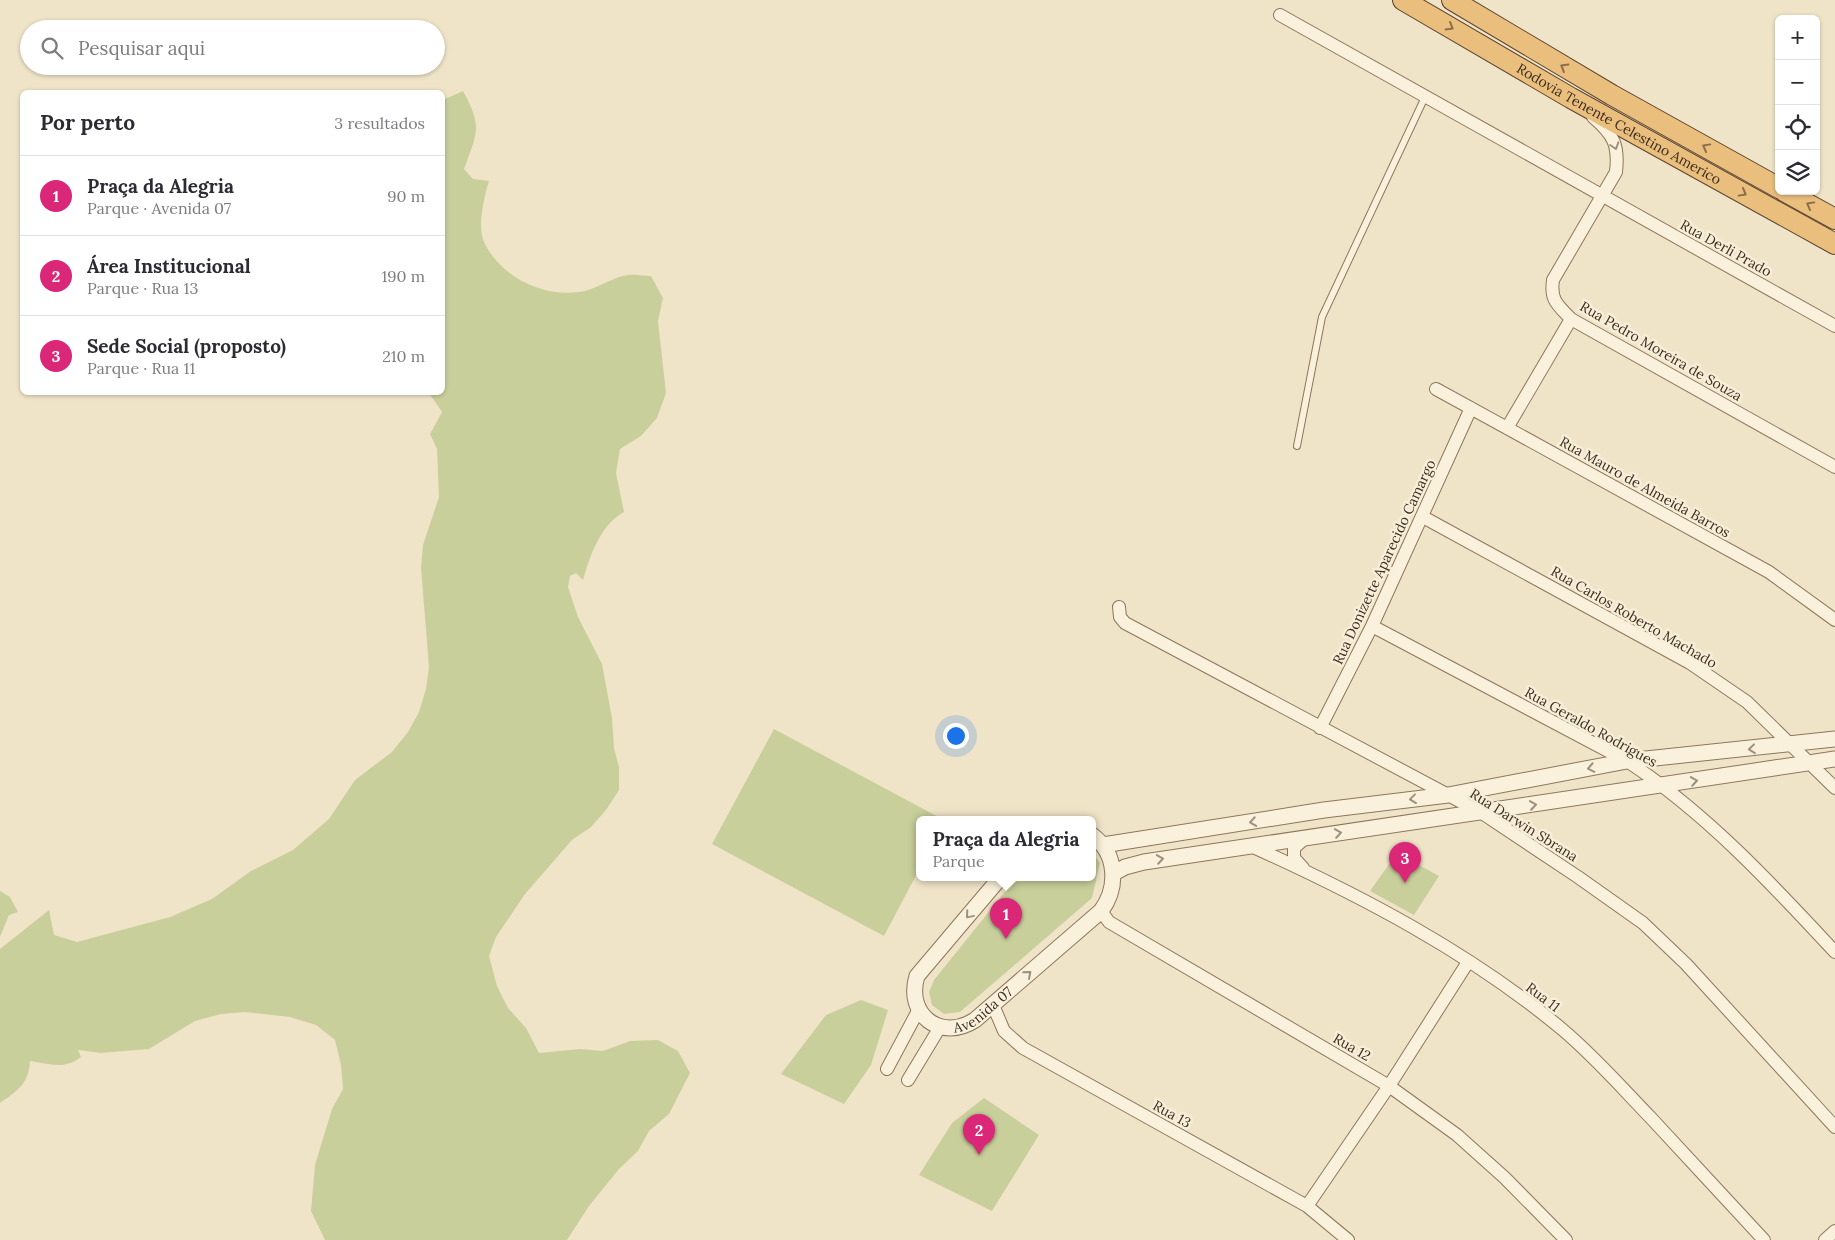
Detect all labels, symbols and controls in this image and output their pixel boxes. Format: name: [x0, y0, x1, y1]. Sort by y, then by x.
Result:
map controls: [1775, 15, 1820, 195]
button: +: [1775, 15, 1820, 60]
search box: [20, 20, 445, 75]
one-way arrow: [1444, 20, 1453, 30]
icon: search: [38, 34, 66, 62]
text: Pesquisar aqui: [78, 36, 205, 60]
street label: Rodovia Tenente Celestino Americo: [1513, 59, 1725, 188]
button: −: [1775, 60, 1820, 105]
one-way arrow: [1561, 63, 1570, 73]
button: locate: [1775, 105, 1820, 150]
text: Por perto: [40, 109, 135, 136]
text: 3 resultados: [334, 113, 425, 133]
one-way arrow: [1609, 141, 1619, 150]
one-way arrow: [1702, 144, 1711, 154]
button: layers: [1775, 150, 1820, 195]
text: Praça da Alegria: [87, 174, 234, 198]
text: 1: [53, 186, 59, 206]
text: 90 m: [387, 186, 425, 206]
one-way arrow: [1738, 187, 1747, 197]
text: Parque · Avenida 07: [87, 198, 231, 218]
one-way arrow: [1806, 202, 1815, 212]
street label: Rua Derli Prado: [1677, 215, 1775, 281]
text: Área Institucional: [87, 254, 251, 278]
text: 2: [52, 266, 60, 286]
text: 190 m: [381, 266, 425, 286]
text: Parque · Rua 13: [87, 278, 198, 298]
street label: Rua Pedro Moreira de Souza: [1577, 297, 1745, 405]
text: Sede Social (proposto): [87, 334, 286, 358]
text: 3: [52, 346, 60, 366]
text: 210 m: [382, 346, 425, 366]
text: Parque · Rua 11: [87, 358, 195, 378]
street label: Rua Mauro de Almeida Barros: [1556, 432, 1734, 542]
street label: Rua Donizette Aparecido Camargo: [1329, 457, 1439, 667]
street label: Rua Carlos Roberto Machado: [1548, 562, 1720, 672]
street label: Rua Geraldo Rodrigues: [1521, 683, 1661, 771]
your location: [943, 723, 969, 749]
one-way arrow: [1748, 743, 1756, 754]
one-way arrow: [1586, 762, 1595, 773]
one-way arrow: [1690, 776, 1698, 786]
street label: Rua Darwin Sbrana: [1467, 784, 1581, 866]
one-way arrow: [1409, 793, 1417, 804]
one-way arrow: [1530, 800, 1538, 811]
popup: [916, 816, 1096, 881]
one-way arrow: [1248, 816, 1257, 826]
text: Praça da Alegria: [933, 827, 1079, 851]
one-way arrow: [1333, 828, 1342, 838]
pin: 3: [1389, 842, 1421, 883]
text: Parque: [933, 851, 985, 871]
one-way arrow: [1155, 855, 1164, 865]
pin: 1: [990, 898, 1022, 939]
one-way arrow: [966, 909, 974, 918]
one-way arrow: [1023, 971, 1032, 980]
street label: Rua 11: [1522, 978, 1564, 1016]
street label: Avenida 07: [951, 982, 1017, 1037]
street label: Rua 12: [1330, 1029, 1374, 1065]
street label: Rua 13: [1150, 1096, 1194, 1132]
pin: 2: [963, 1114, 995, 1155]

